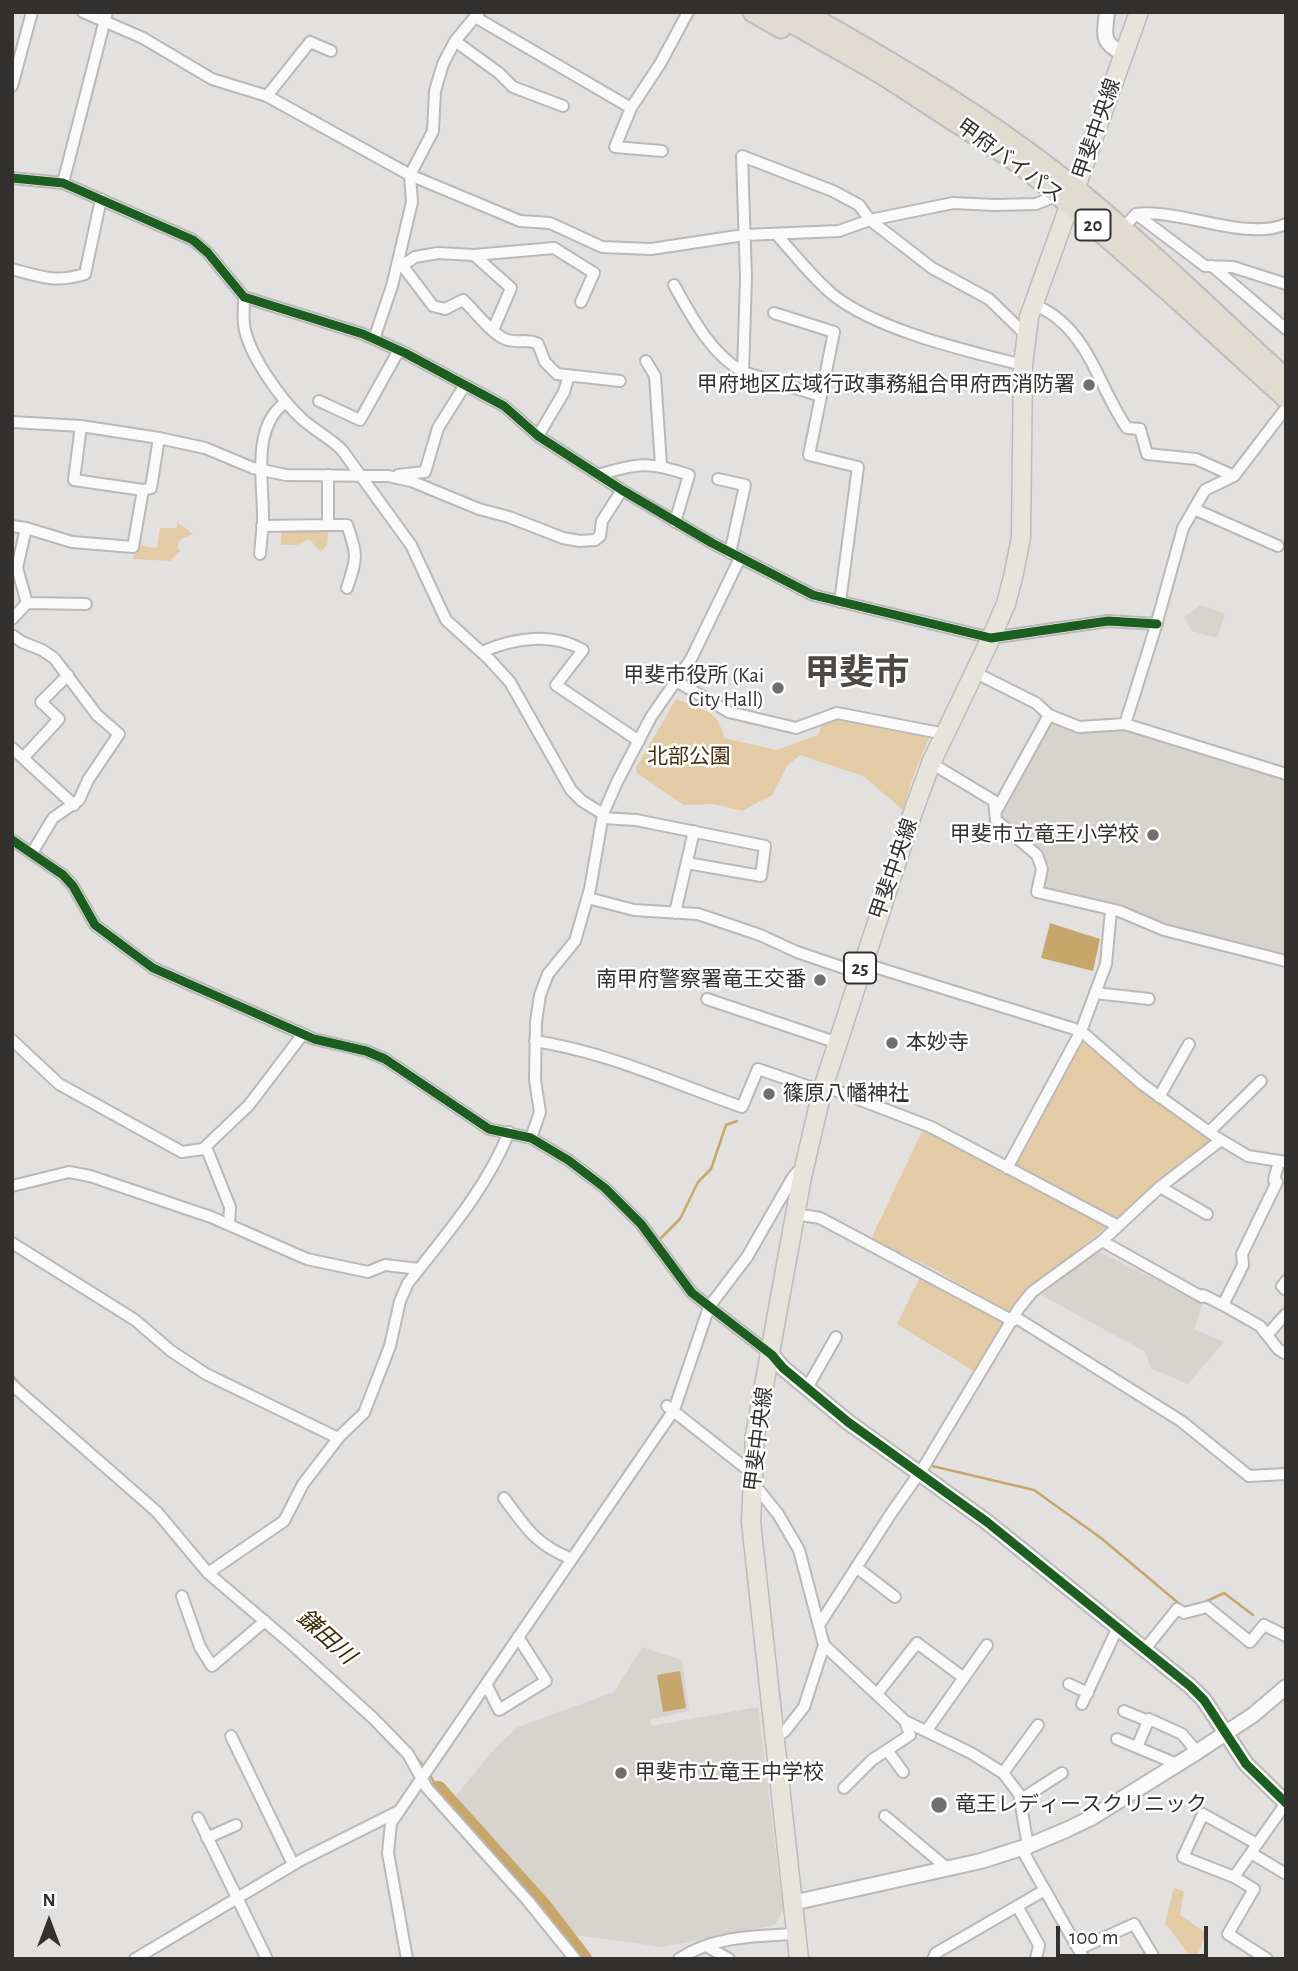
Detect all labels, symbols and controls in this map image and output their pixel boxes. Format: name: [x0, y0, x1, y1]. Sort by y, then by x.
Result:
street label: 甲斐中央線: [1068, 75, 1126, 183]
street label: 甲府バイパス: [952, 114, 1068, 208]
road number: 20: [1076, 210, 1110, 241]
place label: 甲府地区広域行政事務組合甲府西消防署: [697, 372, 1075, 398]
marker: 甲府地区広域行政事務組合甲府西消防署: [1081, 377, 1097, 393]
district label: 甲斐市: [805, 652, 909, 694]
place label: 甲斐市役所 (Kai City Hall): [623, 663, 764, 713]
marker: 甲斐市役所 (Kai City Hall): [770, 680, 786, 696]
park label: 北部公園: [647, 744, 731, 770]
street label: 甲斐中央線: [865, 815, 923, 923]
place label: 甲斐市立竜王小学校: [950, 822, 1139, 848]
marker: 甲斐市立竜王小学校: [1145, 827, 1161, 843]
road number: 25: [844, 952, 876, 984]
place label: 南甲府警察署竜王交番: [596, 967, 806, 993]
marker: 南甲府警察署竜王交番: [812, 972, 828, 988]
place label: 本妙寺: [906, 1030, 969, 1056]
marker: 本妙寺: [884, 1035, 900, 1051]
place label: 篠原八幡神社: [783, 1081, 909, 1107]
marker: 篠原八幡神社: [761, 1086, 777, 1102]
street label: 甲斐中央線: [740, 1385, 778, 1493]
water label: 鎌田川: [291, 1604, 361, 1670]
place label: 甲斐市立竜王中学校: [635, 1760, 824, 1786]
marker: 甲斐市立竜王中学校: [613, 1765, 629, 1781]
place label: 竜王レディースクリニック: [955, 1792, 1207, 1818]
marker: 竜王レディースクリニック: [929, 1795, 949, 1815]
north arrow: [14, 1887, 84, 1957]
text: N: [42, 1891, 56, 1910]
scale bar: [1060, 1912, 1212, 1956]
text: 100 m: [1069, 1927, 1119, 1948]

